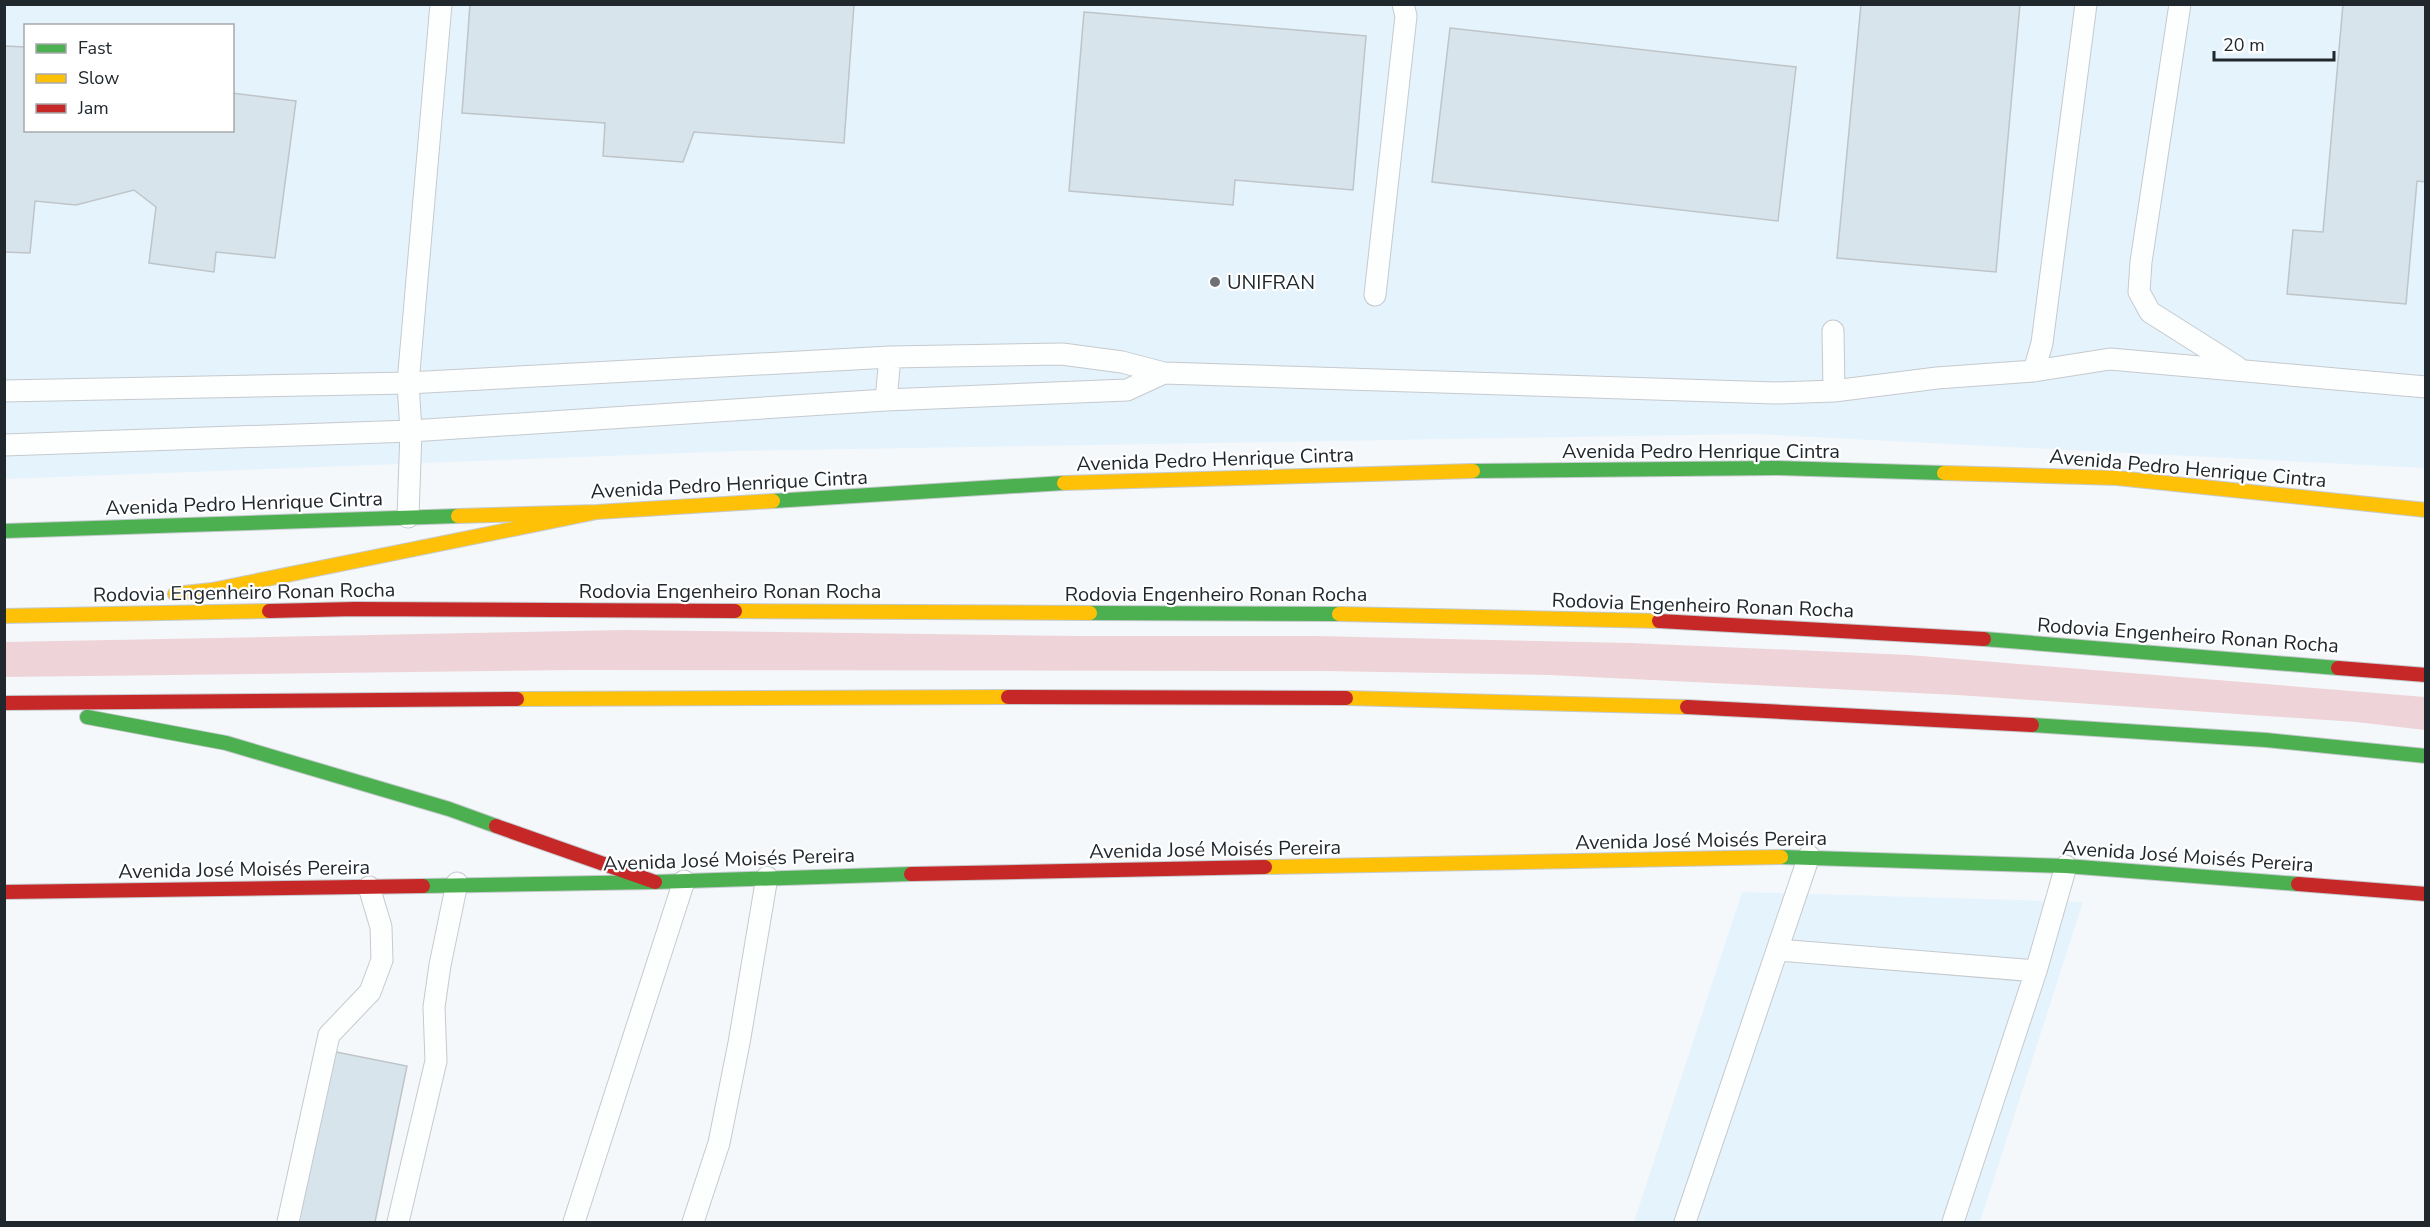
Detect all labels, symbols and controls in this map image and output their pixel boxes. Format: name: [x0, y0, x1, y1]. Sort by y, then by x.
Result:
legend: [24, 24, 234, 132]
scale bar: [2214, 24, 2334, 62]
text: 20 m: [2223, 33, 2265, 57]
text: Fast: [78, 36, 113, 60]
text: Slow: [78, 66, 119, 90]
text: Jam: [77, 96, 109, 120]
place label: UNIFRAN: [1227, 269, 1315, 296]
marker: UNIFRAN: [1208, 275, 1222, 289]
street label: Avenida Pedro Henrique Cintra: [1562, 438, 1840, 465]
street label: Avenida Pedro Henrique Cintra: [1076, 441, 1354, 478]
street label: Avenida Pedro Henrique Cintra: [2048, 443, 2328, 494]
street label: Avenida Pedro Henrique Cintra: [590, 464, 868, 505]
street label: Avenida Pedro Henrique Cintra: [105, 485, 383, 522]
street label: Rodovia Engenheiro Ronan Rocha: [93, 576, 395, 609]
street label: Rodovia Engenheiro Ronan Rocha: [579, 578, 881, 605]
street label: Rodovia Engenheiro Ronan Rocha: [1065, 581, 1367, 608]
street label: Rodovia Engenheiro Ronan Rocha: [1551, 587, 1855, 624]
street label: Rodovia Engenheiro Ronan Rocha: [2036, 611, 2340, 660]
street label: Avenida José Moisés Pereira: [1575, 825, 1827, 856]
street label: Avenida José Moisés Pereira: [1089, 834, 1341, 865]
street label: Avenida José Moisés Pereira: [2061, 834, 2315, 879]
street label: Avenida José Moisés Pereira: [603, 842, 855, 877]
street label: Avenida José Moisés Pereira: [118, 854, 370, 885]

